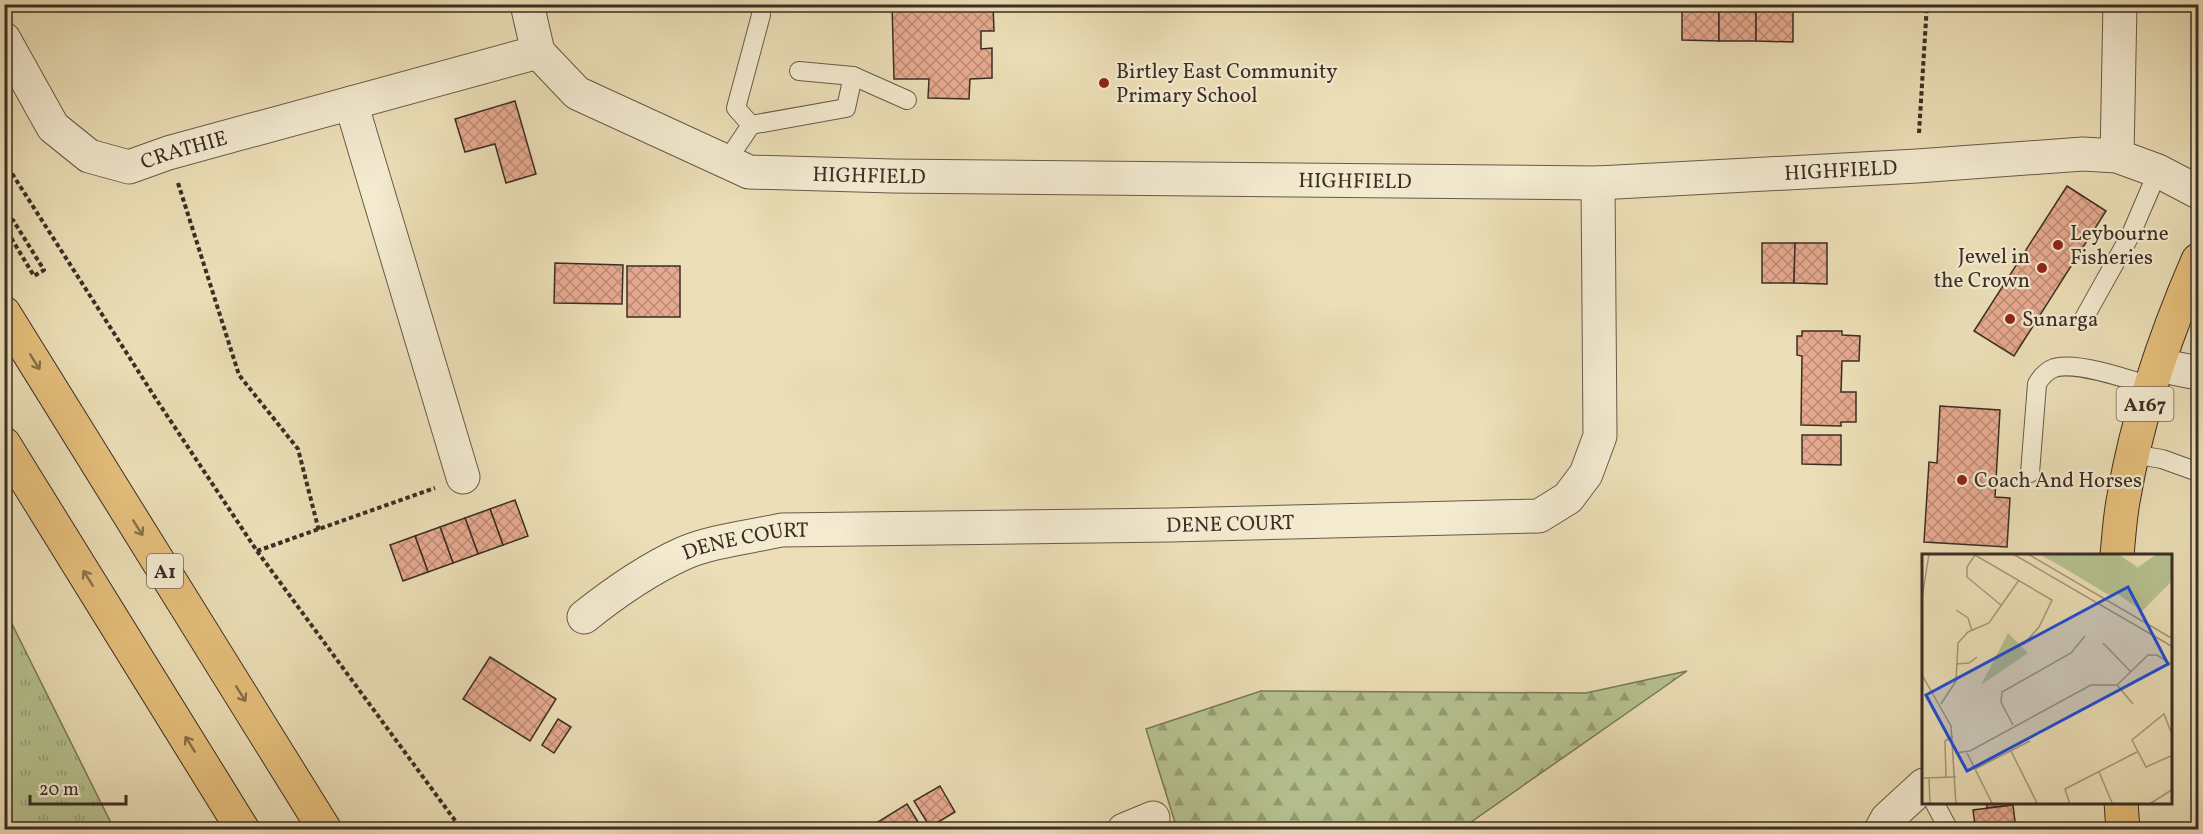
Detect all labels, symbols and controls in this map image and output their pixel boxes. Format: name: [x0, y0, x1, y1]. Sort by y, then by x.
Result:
place label: Birtley East Community Primary School: [1116, 58, 1338, 111]
marker: Birtley East Community Primary School: [1097, 76, 1111, 90]
street label: CRATHIE: [137, 124, 231, 178]
street label: HIGHFIELD: [1783, 154, 1898, 189]
street label: HIGHFIELD: [812, 161, 926, 192]
street label: HIGHFIELD: [1298, 167, 1412, 197]
place label: Leybourne Fisheries: [2070, 220, 2169, 273]
marker: Leybourne Fisheries: [2051, 238, 2065, 252]
place label: Jewel in the Crown: [1934, 243, 2030, 296]
marker: Jewel in the Crown: [2035, 261, 2049, 275]
place label: Sunarga: [2022, 306, 2098, 335]
marker: Sunarga: [2003, 312, 2017, 326]
one-way arrow: [30, 353, 42, 370]
road number: A167: [2116, 387, 2174, 421]
place label: Coach And Horses: [1974, 467, 2142, 496]
marker: Coach And Horses: [1955, 473, 1969, 487]
street label: DENE COURT: [1166, 509, 1295, 541]
street label: DENE COURT: [678, 517, 809, 568]
one-way arrow: [133, 519, 145, 536]
road number: A1: [147, 554, 183, 588]
inset map: [1922, 554, 2173, 804]
one-way arrow: [81, 570, 93, 587]
one-way arrow: [235, 685, 247, 702]
one-way arrow: [184, 736, 196, 753]
scale bar: [30, 768, 126, 806]
text: 20 m: [39, 778, 79, 803]

